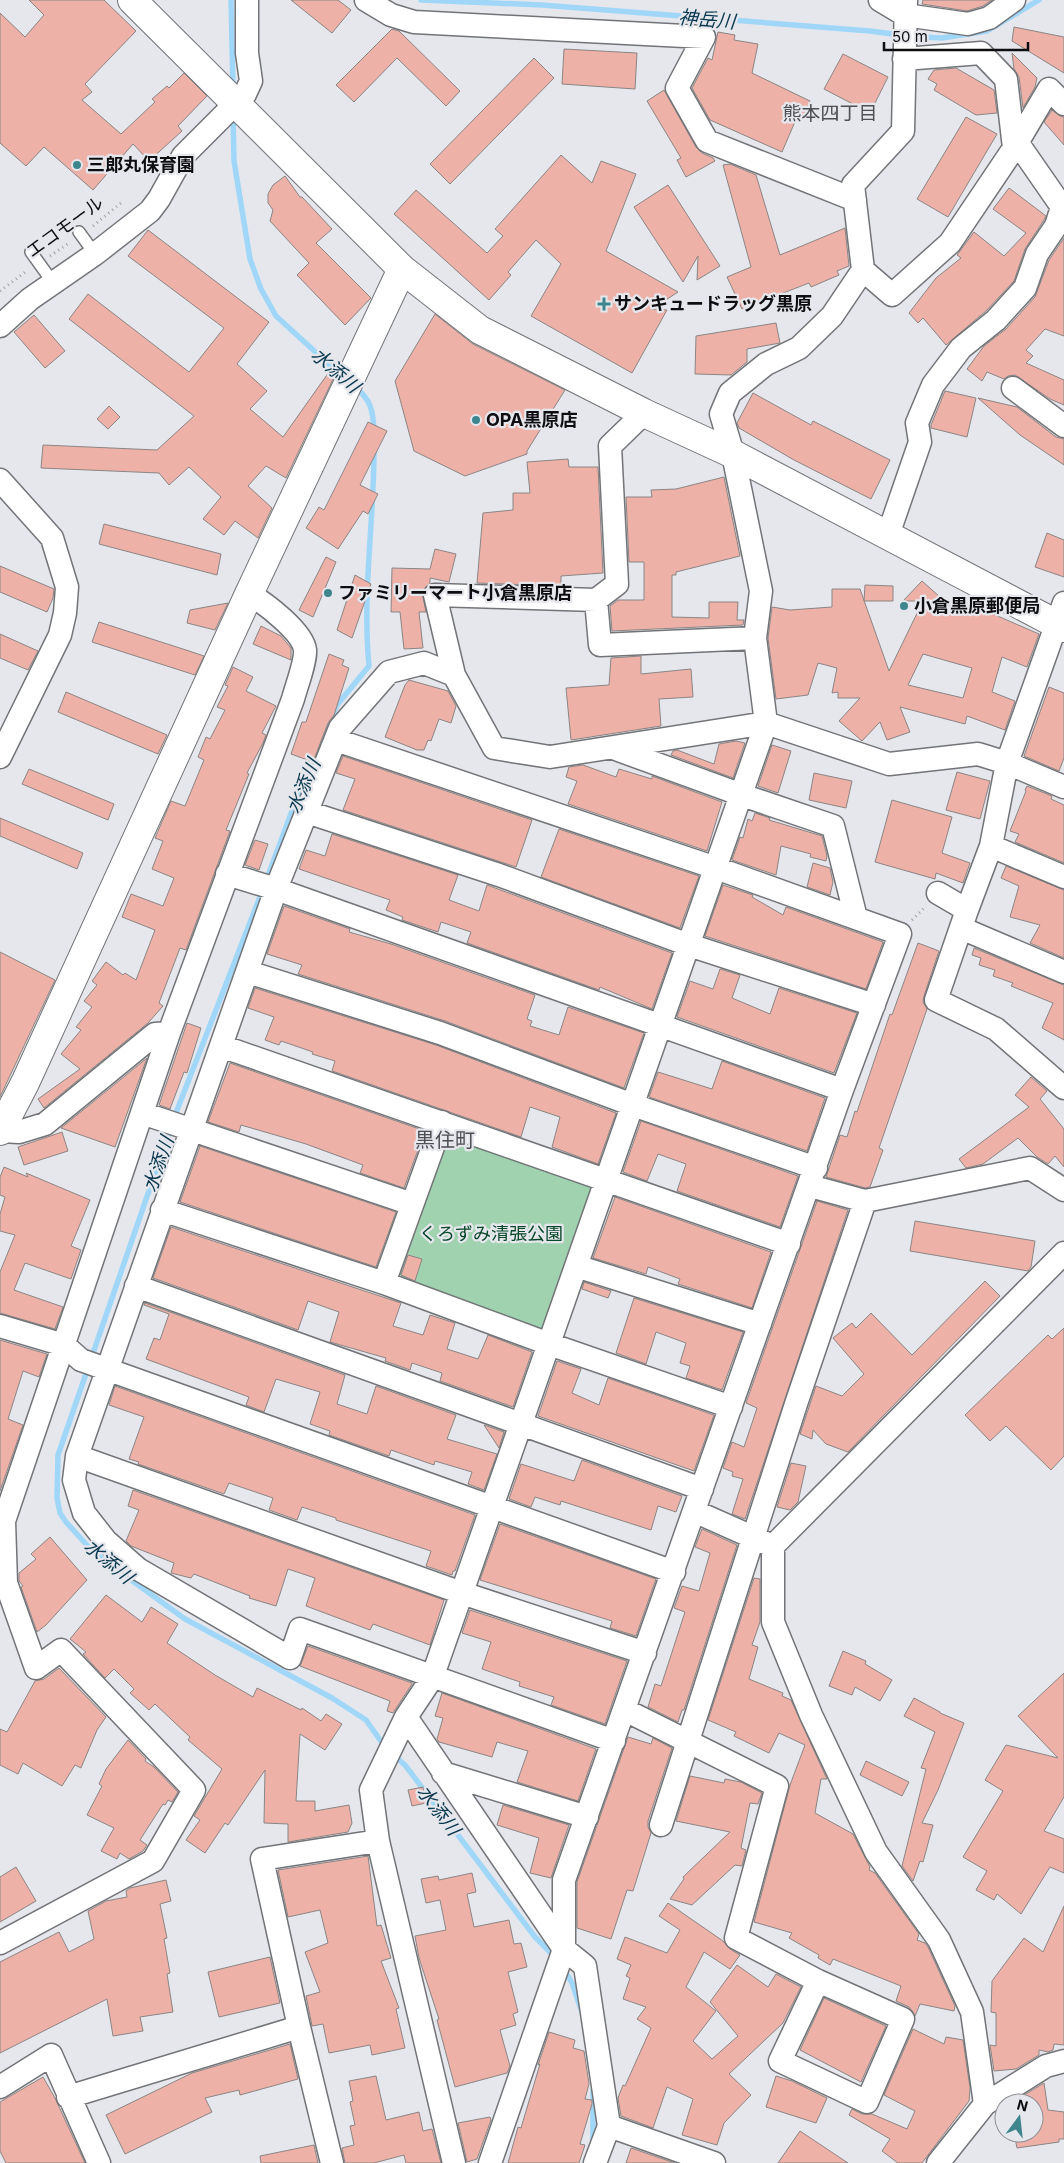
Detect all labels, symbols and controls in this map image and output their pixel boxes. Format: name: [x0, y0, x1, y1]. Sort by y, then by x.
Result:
water label: 神岳川: [678, 6, 738, 34]
scale bar: [884, 20, 1028, 52]
text: 50 m: [892, 27, 928, 46]
district label: 熊本四丁目: [782, 102, 878, 125]
place label: 三郎丸保育園: [87, 154, 195, 175]
marker: 三郎丸保育園: [71, 159, 83, 171]
street label: エコモール: [22, 192, 107, 262]
place label: サンキュードラッグ黒原: [614, 293, 812, 314]
marker: サンキュードラッグ黒原: [598, 298, 610, 310]
water label: 水添川: [307, 343, 366, 399]
place label: OPA黒原店: [486, 409, 577, 430]
marker: OPA黒原店: [470, 414, 482, 426]
place label: ファミリーマート小倉黒原店: [338, 582, 572, 603]
marker: ファミリーマート小倉黒原店: [322, 587, 334, 599]
place label: 小倉黒原郵便局: [914, 595, 1040, 616]
marker: 小倉黒原郵便局: [898, 600, 910, 612]
water label: 水添川: [282, 754, 326, 817]
district label: 黒住町: [415, 1128, 475, 1152]
water label: 水添川: [138, 1132, 179, 1195]
park label: くろずみ清張公園: [419, 1223, 563, 1244]
water label: 水添川: [79, 1534, 139, 1590]
water label: 水添川: [412, 1781, 466, 1842]
north arrow: [994, 2093, 1044, 2143]
text: N: [1015, 2095, 1030, 2115]

